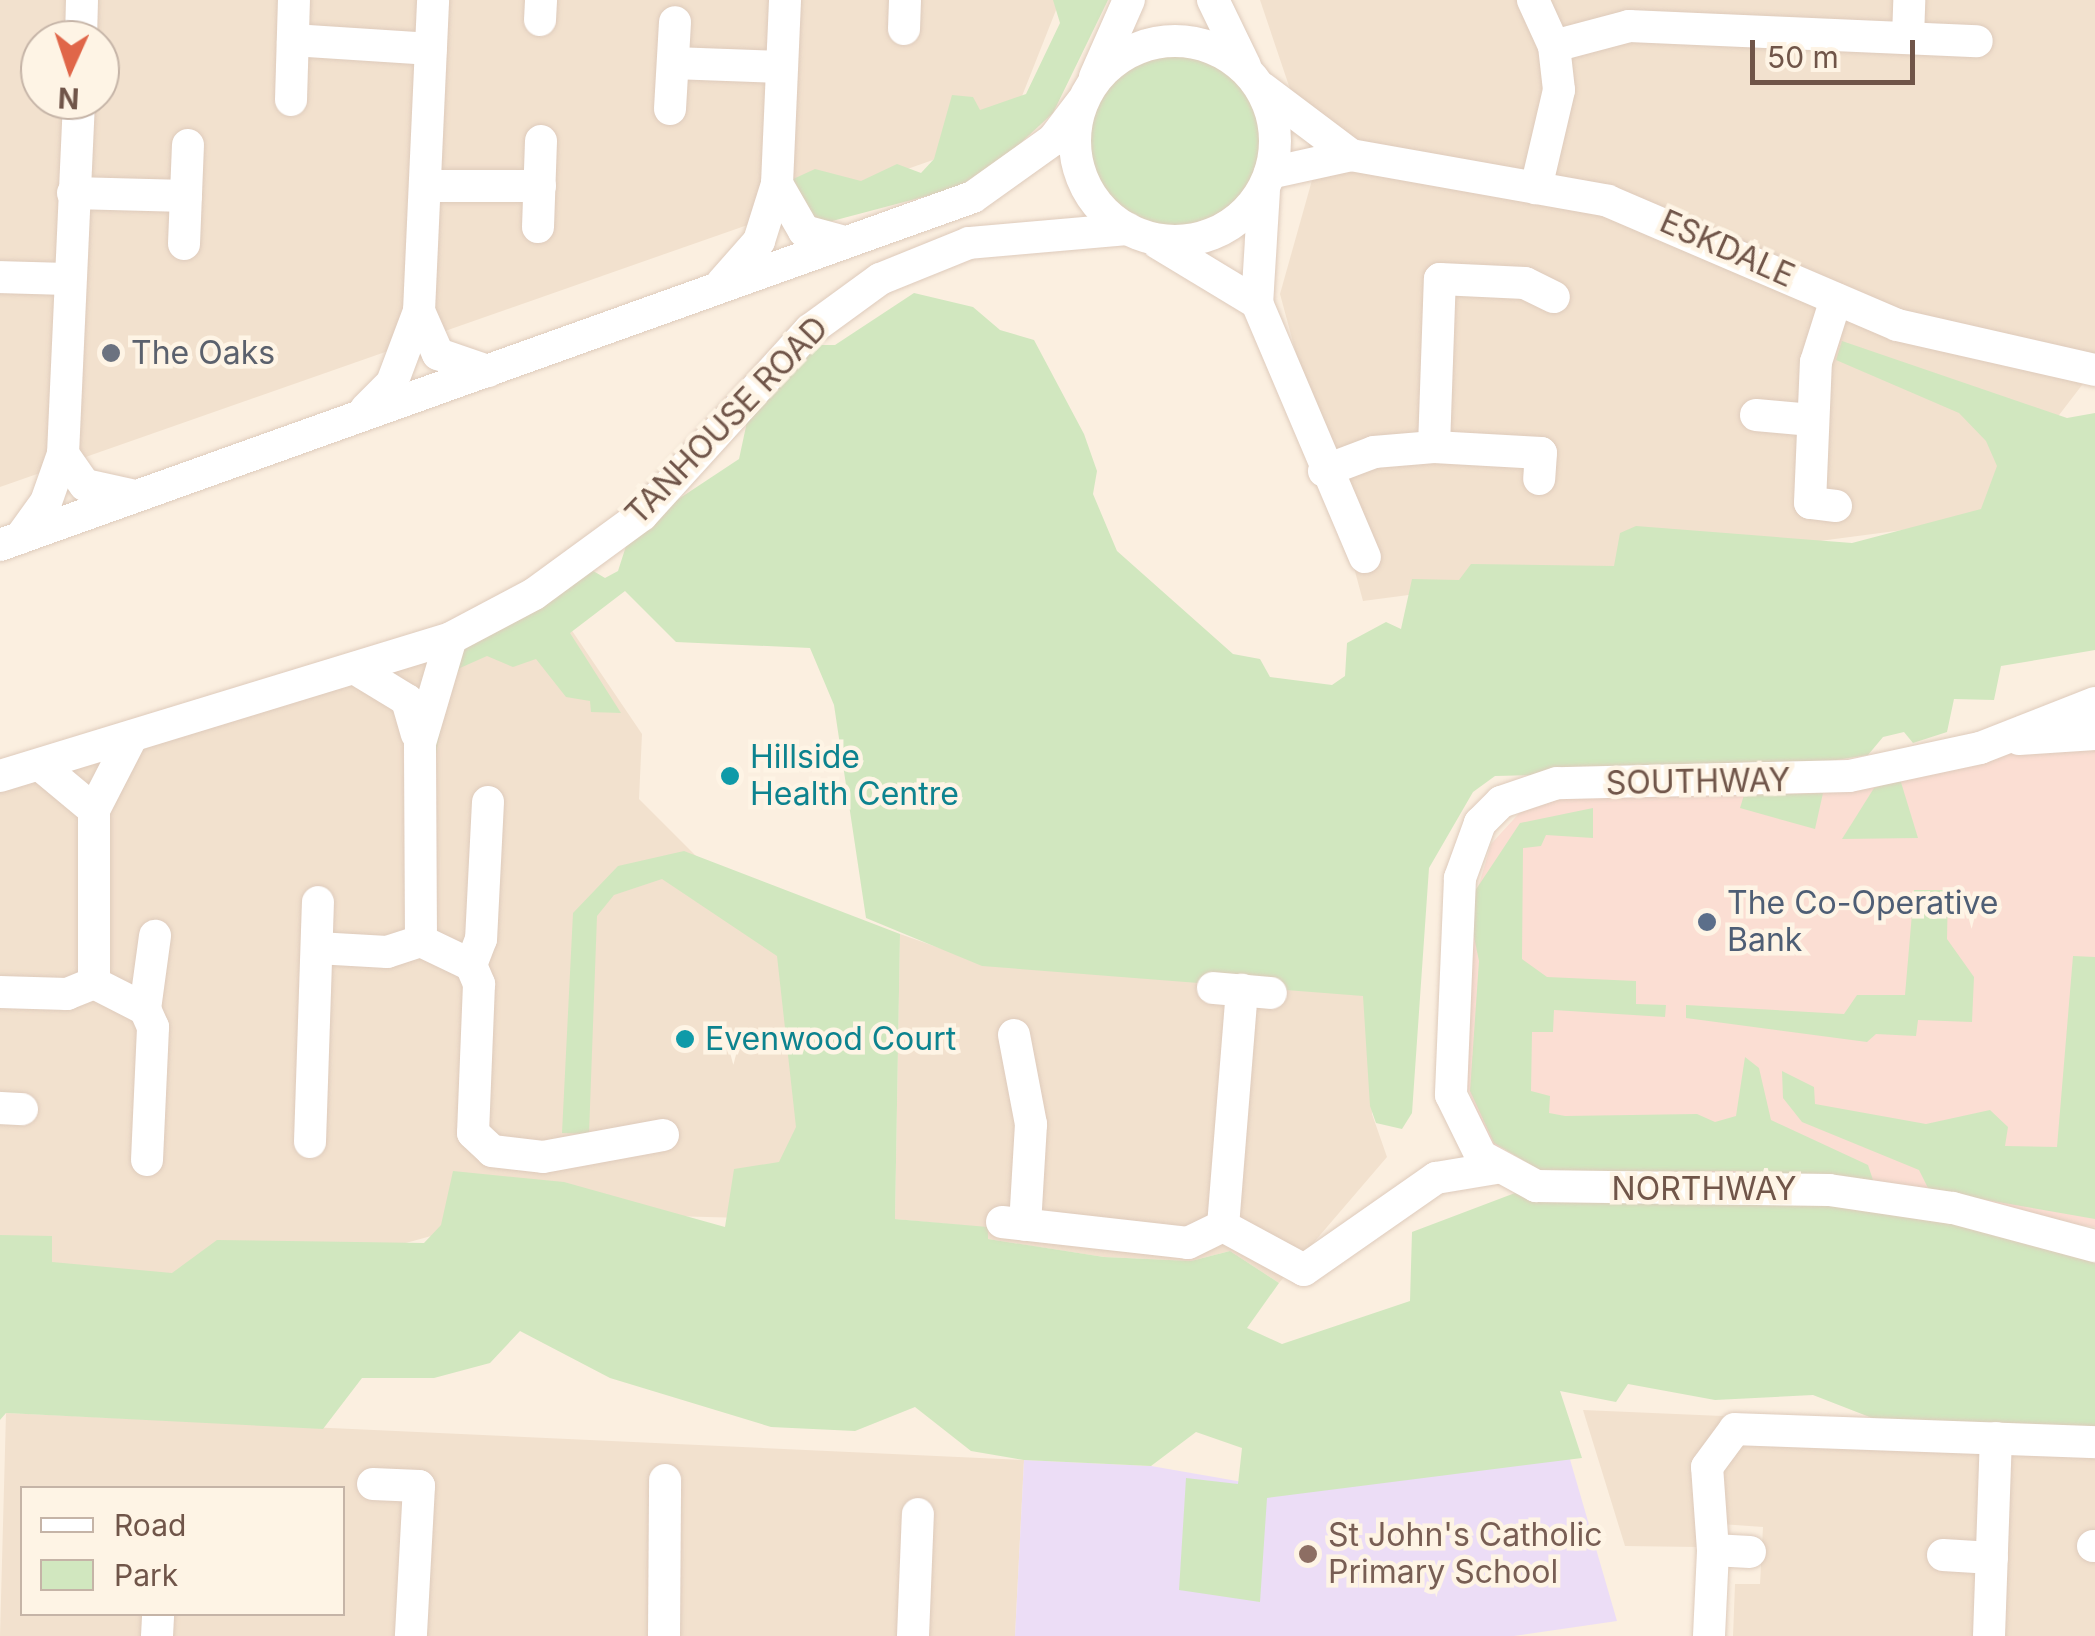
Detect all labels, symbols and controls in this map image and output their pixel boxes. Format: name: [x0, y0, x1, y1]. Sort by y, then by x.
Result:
north arrow: [20, 20, 120, 120]
scale bar: [1755, 20, 1920, 82]
text: 50 m: [1767, 39, 1839, 75]
text: N: [57, 80, 80, 115]
street label: ESKDALE: [1654, 202, 1800, 296]
street label: TANHOUSE ROAD: [618, 309, 836, 533]
place label: The Oaks: [131, 334, 275, 372]
marker: The Oaks: [100, 342, 122, 364]
place label: Hillside Health Centre: [750, 739, 959, 814]
street label: SOUTHWAY: [1605, 761, 1791, 803]
marker: Hillside Health Centre: [719, 765, 741, 787]
place label: The Co-Operative Bank: [1727, 885, 1998, 960]
marker: The Co-Operative Bank: [1696, 911, 1718, 933]
place label: Evenwood Court: [705, 1020, 956, 1058]
marker: Evenwood Court: [674, 1028, 696, 1050]
street label: NORTHWAY: [1612, 1170, 1796, 1208]
legend: [20, 1486, 345, 1616]
text: Road: [114, 1507, 186, 1543]
place label: St John's Catholic Primary School: [1328, 1517, 1602, 1592]
marker: St John's Catholic Primary School: [1297, 1543, 1319, 1565]
text: Park: [114, 1557, 178, 1593]

